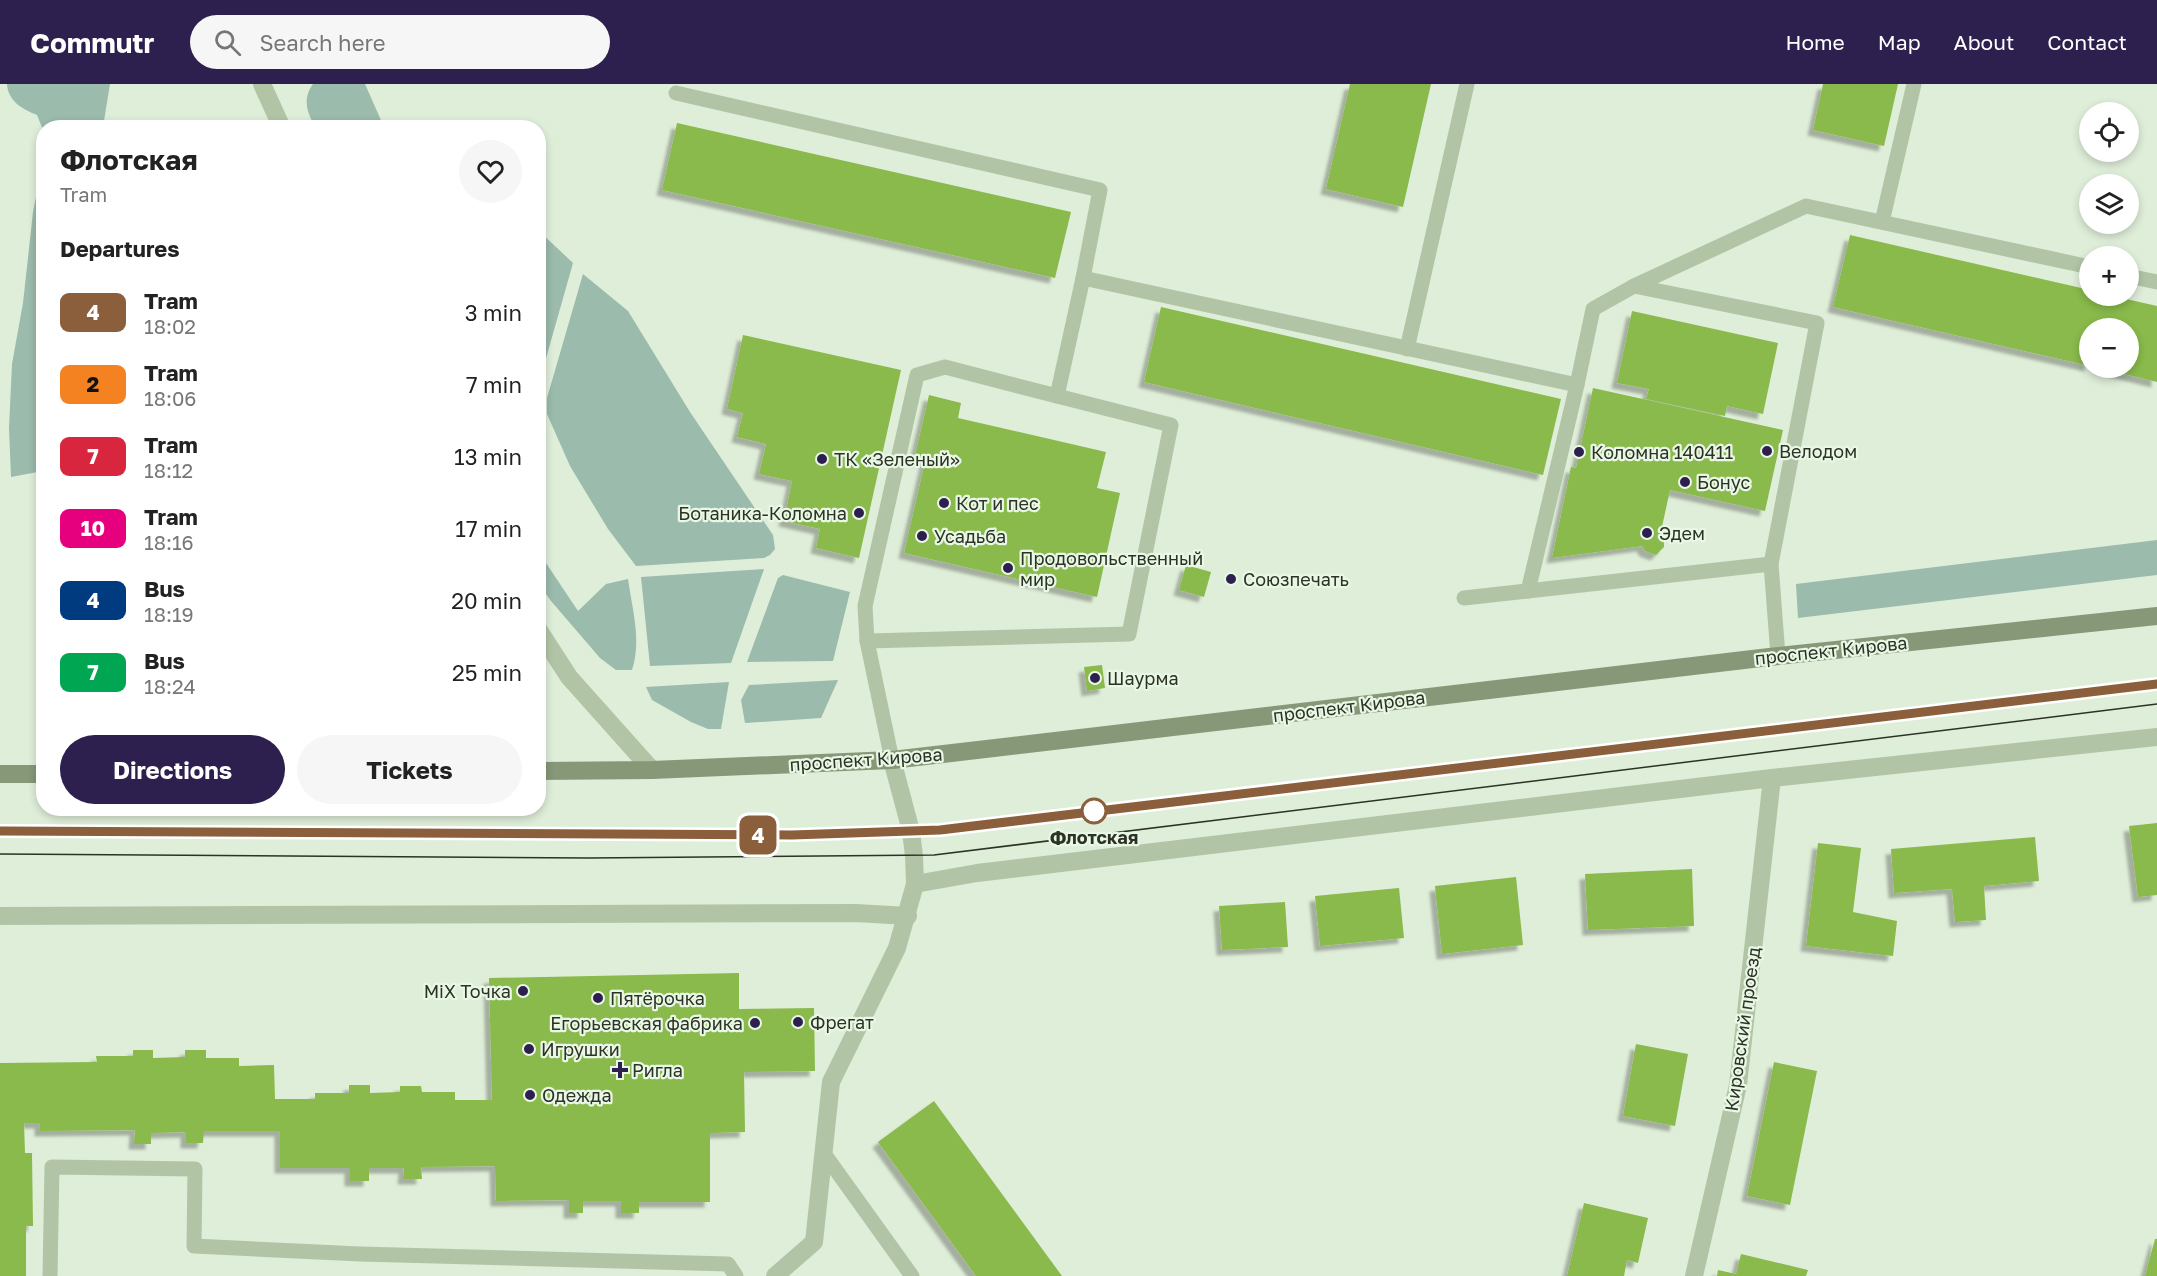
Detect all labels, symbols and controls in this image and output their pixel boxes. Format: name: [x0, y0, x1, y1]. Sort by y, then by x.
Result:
search box: [190, 15, 610, 69]
text: Commutr: [30, 26, 154, 59]
icon: search: [211, 26, 244, 59]
text: Search here: [259, 29, 386, 56]
text: Home: [1785, 29, 1845, 55]
text: Map: [1878, 29, 1921, 55]
text: About: [1954, 29, 2014, 55]
text: Contact: [2047, 29, 2127, 55]
map controls: [2079, 102, 2139, 378]
button: locate: [2079, 102, 2139, 162]
button: heart: [459, 140, 522, 203]
text: Флотская: [60, 143, 198, 176]
button: layers: [2079, 174, 2139, 234]
text: Tram: [60, 182, 107, 206]
text: Departures: [60, 235, 179, 262]
button: +: [2079, 246, 2139, 306]
text: Tram: [144, 287, 198, 314]
text: 4: [86, 299, 100, 325]
text: 3 min: [465, 299, 522, 326]
text: 18:02: [144, 314, 196, 338]
button: −: [2079, 318, 2139, 378]
text: Tram: [144, 359, 198, 386]
text: 2: [87, 371, 99, 397]
text: 7 min: [466, 371, 522, 398]
text: 18:06: [144, 386, 196, 410]
text: Tram: [144, 431, 198, 458]
place label: Велодом: [1779, 440, 1857, 462]
place label: Коломна 140411: [1591, 441, 1733, 463]
text: 7: [87, 443, 99, 469]
text: 13 min: [454, 443, 522, 470]
marker: Велодом: [1760, 444, 1774, 458]
marker: Коломна 140411: [1572, 445, 1586, 459]
place label: ТК «Зеленый»: [834, 448, 960, 470]
marker: ТК «Зеленый»: [815, 452, 829, 466]
text: 18:12: [144, 458, 193, 482]
place label: Бонус: [1697, 471, 1750, 493]
marker: Бонус: [1678, 475, 1692, 489]
place label: Кот и пес: [956, 492, 1039, 514]
marker: Кот и пес: [937, 496, 951, 510]
place label: Ботаника-Коломна: [678, 502, 847, 524]
text: Tram: [144, 503, 198, 530]
marker: Ботаника-Коломна: [852, 506, 866, 520]
text: 10: [81, 515, 105, 541]
text: 17 min: [455, 515, 522, 542]
place label: Эдем: [1659, 522, 1705, 544]
place label: Усадьба: [934, 525, 1006, 547]
marker: Эдем: [1640, 526, 1654, 540]
marker: Усадьба: [915, 529, 929, 543]
text: 18:16: [144, 530, 194, 554]
place label: Продовольственный мир: [1020, 547, 1203, 590]
marker: Продовольственный мир: [1001, 561, 1015, 575]
place label: Союзпечать: [1243, 568, 1349, 590]
marker: Союзпечать: [1224, 572, 1238, 586]
text: Bus: [144, 575, 185, 602]
text: 4: [86, 587, 100, 613]
text: 20 min: [451, 587, 522, 614]
text: 18:19: [144, 602, 194, 626]
street label: проспект Кирова: [1754, 631, 1908, 669]
text: Bus: [144, 647, 185, 674]
text: 7: [87, 659, 99, 685]
text: 25 min: [452, 659, 522, 686]
place label: Шаурма: [1107, 667, 1179, 689]
marker: Шаурма: [1088, 671, 1102, 685]
text: 18:24: [144, 674, 196, 698]
street label: проспект Кирова: [1272, 686, 1426, 726]
button: Directions: [60, 735, 285, 804]
button: Tickets: [297, 735, 522, 804]
street label: проспект Кирова: [789, 743, 943, 775]
marker: Флотская: [1081, 798, 1107, 824]
line badge: 4: [738, 816, 777, 855]
text: 4: [751, 822, 765, 848]
place label: Флотская: [1050, 826, 1138, 848]
street label: Кировский проезд: [1720, 945, 1764, 1113]
place label: MiX Точка: [424, 980, 511, 1002]
marker: MiX Точка: [516, 984, 530, 998]
place label: Пятёрочка: [610, 987, 705, 1009]
marker: Пятёрочка: [591, 991, 605, 1005]
place label: Фрегат: [810, 1011, 874, 1033]
place label: Егорьевская фабрика: [550, 1012, 743, 1034]
marker: Фрегат: [791, 1015, 805, 1029]
marker: Егорьевская фабрика: [748, 1016, 762, 1030]
place label: Игрушки: [541, 1038, 620, 1060]
marker: Игрушки: [522, 1042, 536, 1056]
place label: Ригла: [632, 1059, 683, 1081]
marker: Ригла: [613, 1063, 627, 1077]
place label: Одежда: [542, 1084, 612, 1106]
marker: Одежда: [523, 1088, 537, 1102]

